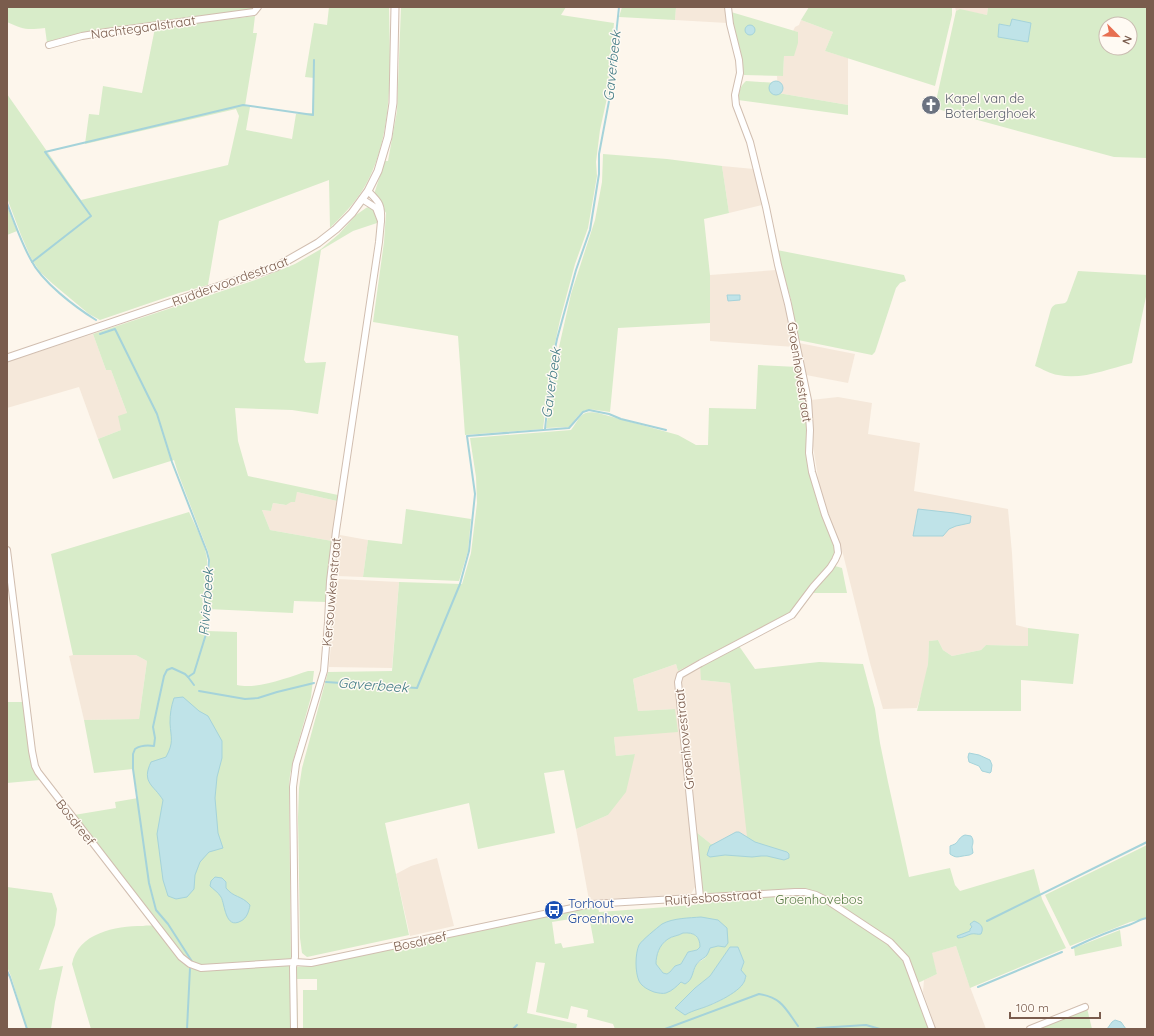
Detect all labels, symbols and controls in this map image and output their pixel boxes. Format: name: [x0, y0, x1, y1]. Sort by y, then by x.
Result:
street label: Nachtegaalstraat: [90, 12, 196, 42]
north arrow: [1098, 16, 1138, 56]
water label: Gaverbeek: [599, 28, 625, 102]
text: N: [1119, 34, 1135, 47]
place label: Kapel van de Boterberghoek: [945, 90, 1036, 121]
church icon: Kapel van de Boterberghoek: [920, 94, 942, 116]
street label: Ruddervoordestraat: [170, 252, 290, 310]
street label: Groenhovestraat: [784, 321, 816, 423]
water label: Gaverbeek: [537, 345, 565, 419]
street label: Kersouwkenstraat: [318, 537, 344, 647]
water label: Rivierbeek: [195, 566, 217, 636]
water label: Gaverbeek: [337, 674, 410, 697]
street label: Groenhovestraat: [671, 688, 697, 790]
street label: Bosdreef: [53, 796, 99, 849]
street label: Ruitjesbosstraat: [664, 886, 762, 908]
park label: Groenhovebos: [775, 891, 863, 907]
place label: Torhout Groenhove: [568, 895, 634, 926]
bus stop icon: Torhout Groenhove: [543, 899, 565, 921]
street label: Bosdreef: [392, 927, 449, 954]
scale bar: [1010, 994, 1100, 1020]
text: 100 m: [1016, 1000, 1049, 1015]

